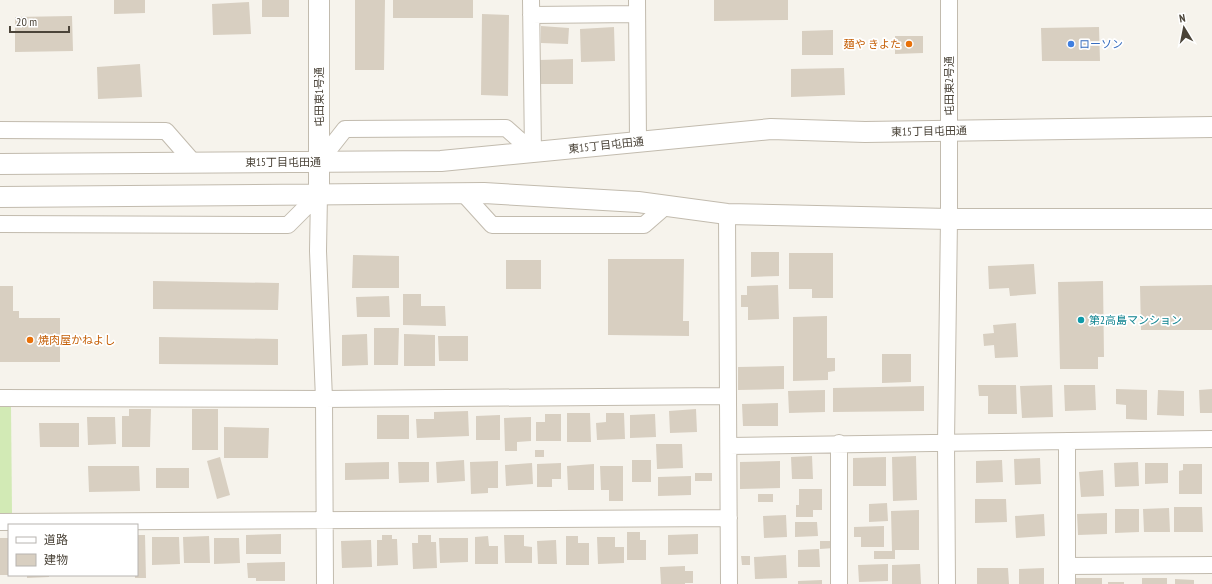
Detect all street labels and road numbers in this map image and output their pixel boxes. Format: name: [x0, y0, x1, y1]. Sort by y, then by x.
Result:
street label: 屯田東2号通: [942, 56, 956, 116]
street label: 屯田東1号通: [312, 67, 326, 127]
street label: 東15丁目屯田通: [891, 123, 967, 139]
street label: 東15丁目屯田通: [568, 134, 644, 156]
street label: 東15丁目屯田通: [245, 155, 321, 169]

